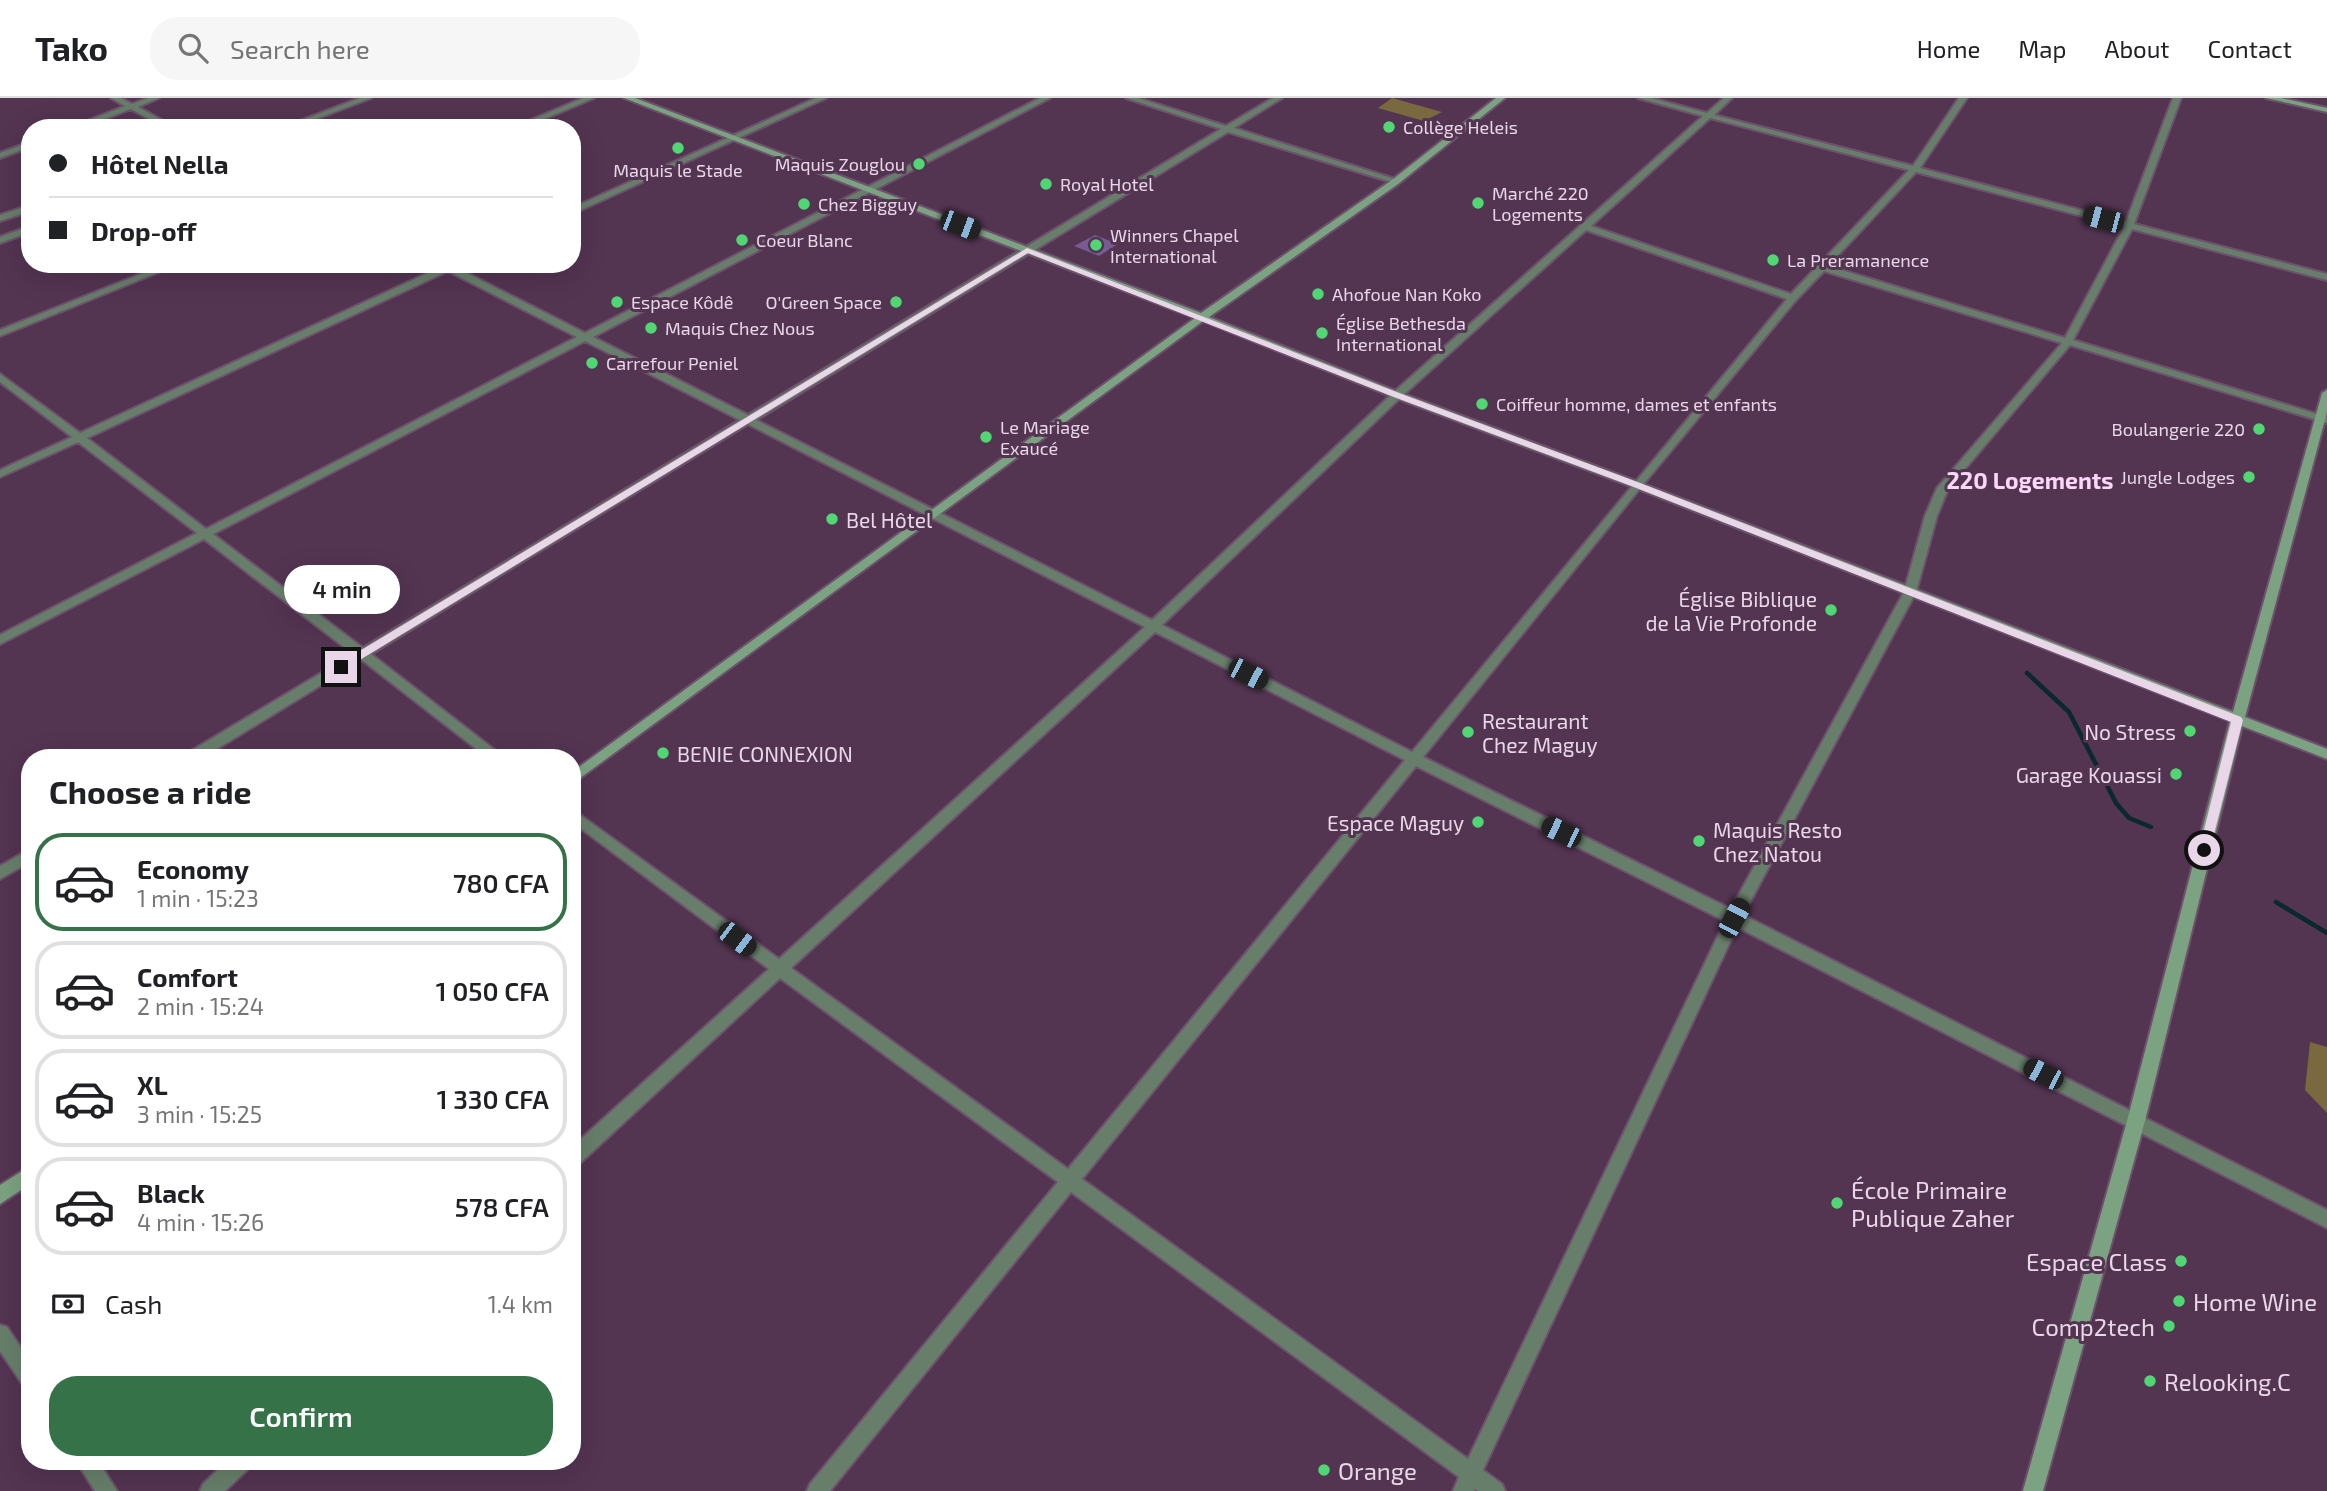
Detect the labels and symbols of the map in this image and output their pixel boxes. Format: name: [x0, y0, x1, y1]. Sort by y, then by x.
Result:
place label: Collège Heleis: [1403, 116, 1518, 138]
marker: Collège Heleis: [1381, 119, 1397, 135]
marker: Maquis le Stade: [670, 140, 686, 156]
place label: Maquis Zouglou: [775, 153, 905, 175]
marker: Maquis Zouglou: [911, 156, 927, 172]
place label: Maquis le Stade: [613, 159, 743, 181]
place label: Royal Hotel: [1060, 173, 1154, 195]
marker: Royal Hotel: [1038, 176, 1054, 192]
place label: Marché 220 Logements: [1492, 182, 1589, 225]
place label: Chez Bigguy: [818, 193, 918, 215]
marker: Marché 220 Logements: [1470, 195, 1486, 211]
marker: Chez Bigguy: [796, 196, 812, 212]
car: [2080, 203, 2127, 235]
car: [937, 208, 984, 242]
place label: Winners Chapel International: [1110, 224, 1239, 267]
place label: Coeur Blanc: [756, 229, 853, 251]
marker: Coeur Blanc: [734, 232, 750, 248]
marker: Winners Chapel International: [1088, 237, 1104, 253]
place label: La Preramanence: [1787, 249, 1929, 271]
marker: La Preramanence: [1765, 252, 1781, 268]
place label: Ahofoue Nan Koko: [1332, 283, 1482, 305]
marker: Ahofoue Nan Koko: [1310, 286, 1326, 302]
place label: Espace Kôdê: [631, 291, 734, 313]
place label: O'Green Space: [765, 291, 882, 313]
marker: Espace Kôdê: [609, 294, 625, 310]
marker: O'Green Space: [888, 294, 904, 310]
place label: Église Bethesda International: [1336, 312, 1466, 355]
place label: Maquis Chez Nous: [665, 317, 815, 339]
marker: Maquis Chez Nous: [643, 320, 659, 336]
marker: Église Bethesda International: [1314, 325, 1330, 341]
place label: Carrefour Peniel: [606, 352, 739, 374]
marker: Carrefour Peniel: [584, 355, 600, 371]
place label: Coiffeur homme, dames et enfants: [1496, 393, 1777, 415]
marker: Coiffeur homme, dames et enfants: [1474, 396, 1490, 412]
place label: Le Mariage Exaucé: [1000, 416, 1090, 459]
place label: Boulangerie 220: [2112, 418, 2245, 440]
marker: Boulangerie 220: [2251, 421, 2267, 437]
marker: Le Mariage Exaucé: [978, 429, 994, 445]
district label: 220 Logements: [1947, 466, 2114, 494]
place label: Jungle Lodges: [2121, 466, 2235, 488]
marker: Jungle Lodges: [2241, 469, 2257, 485]
place label: Bel Hôtel: [846, 507, 933, 532]
marker: Bel Hôtel: [824, 511, 840, 527]
callout: 4 min: [283, 566, 399, 614]
place label: Église Biblique de la Vie Profonde: [1645, 586, 1817, 635]
marker: Église Biblique de la Vie Profonde: [1823, 602, 1839, 618]
route end: [325, 651, 357, 683]
car: [1225, 655, 1272, 693]
place label: Restaurant Chez Maguy: [1482, 708, 1598, 757]
place label: No Stress: [2084, 719, 2176, 744]
marker: No Stress: [2182, 723, 2198, 739]
marker: Restaurant Chez Maguy: [1460, 724, 1476, 740]
place label: BENIE CONNEXION: [677, 741, 853, 766]
marker: BENIE CONNEXION: [655, 745, 671, 761]
place label: Garage Kouassi: [2016, 762, 2162, 787]
marker: Garage Kouassi: [2168, 766, 2184, 782]
place label: Espace Maguy: [1327, 810, 1464, 835]
car: [1538, 813, 1585, 851]
marker: Espace Maguy: [1470, 814, 1486, 830]
place label: Maquis Resto Chez Natou: [1713, 817, 1842, 866]
marker: Maquis Resto Chez Natou: [1691, 833, 1707, 849]
route start: [2188, 834, 2220, 866]
car: [1715, 895, 1754, 941]
car: [714, 918, 761, 960]
car: [2020, 1055, 2067, 1093]
place label: École Primaire Publique Zaher: [1851, 1175, 2015, 1232]
marker: École Primaire Publique Zaher: [1829, 1195, 1845, 1211]
place label: Espace Class: [2026, 1247, 2167, 1276]
marker: Espace Class: [2173, 1253, 2189, 1269]
place label: Home Wine: [2193, 1287, 2317, 1316]
marker: Home Wine: [2171, 1293, 2187, 1309]
place label: Comp2tech: [2032, 1312, 2155, 1341]
marker: Comp2tech: [2161, 1318, 2177, 1334]
place label: Relooking.C: [2164, 1367, 2291, 1396]
marker: Relooking.C: [2142, 1373, 2158, 1389]
place label: Orange: [1338, 1456, 1417, 1485]
marker: Orange: [1316, 1462, 1332, 1478]

